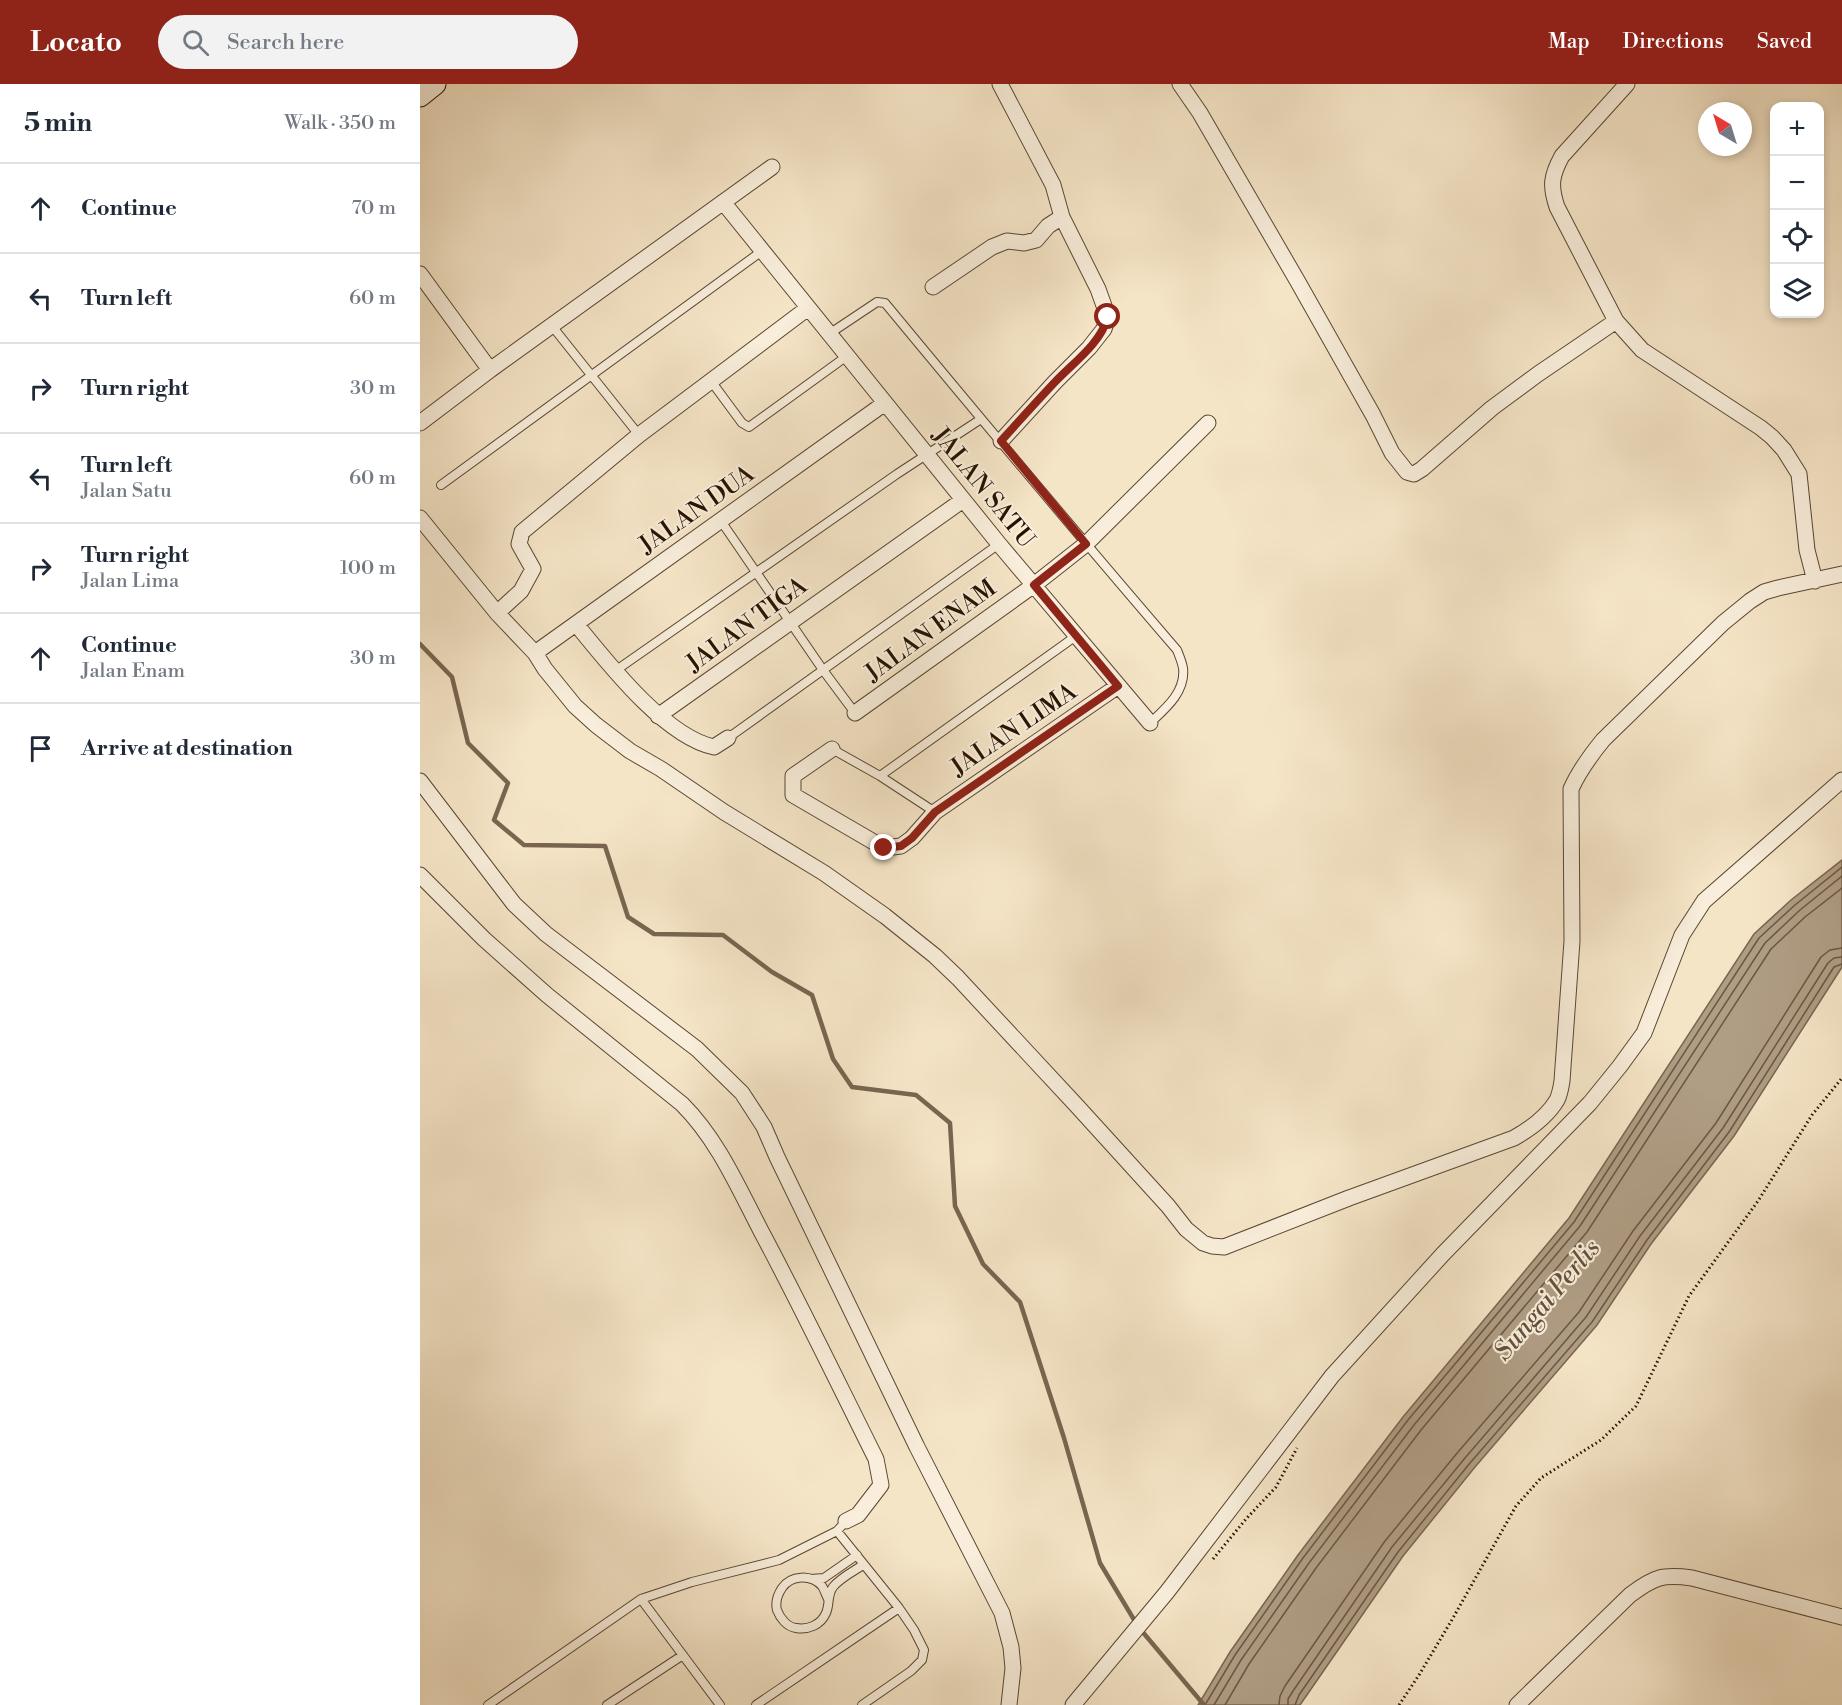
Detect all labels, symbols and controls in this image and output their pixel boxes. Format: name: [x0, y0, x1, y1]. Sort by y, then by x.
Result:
search box: [158, 15, 578, 69]
text: Locato: [30, 25, 122, 60]
icon: search: [179, 26, 212, 59]
text: Search here: [227, 29, 344, 56]
text: Map: [1548, 29, 1590, 55]
text: Directions: [1623, 29, 1724, 55]
text: Saved: [1757, 29, 1812, 55]
north arrow: [1698, 102, 1752, 156]
map controls: [1770, 102, 1824, 318]
button: +: [1770, 102, 1824, 156]
text: 5 min: [24, 107, 92, 139]
text: Walk · 350 m: [284, 111, 396, 136]
button: −: [1770, 156, 1824, 210]
icon: ahead: [24, 192, 57, 225]
text: Continue: [81, 195, 177, 222]
text: 70 m: [352, 196, 396, 221]
button: locate: [1770, 210, 1824, 264]
button: layers: [1770, 264, 1824, 318]
icon: left: [24, 282, 57, 315]
text: Turn left: [81, 285, 172, 312]
text: 60 m: [349, 286, 396, 311]
route start: [1094, 303, 1120, 329]
icon: right: [24, 372, 57, 405]
text: Turn right: [81, 375, 189, 402]
text: 30 m: [350, 376, 396, 401]
street label: JALAN SATU: [925, 421, 1041, 555]
text: Turn left: [81, 452, 172, 479]
street label: JALAN DUA: [633, 459, 761, 561]
icon: left: [24, 462, 57, 495]
text: 60 m: [349, 466, 396, 491]
text: Jalan Satu: [81, 479, 172, 504]
text: Turn right: [81, 542, 189, 569]
icon: right: [24, 552, 57, 585]
text: 100 m: [340, 556, 396, 581]
text: Jalan Lima: [81, 569, 179, 594]
street label: JALAN TIGA: [680, 571, 814, 679]
street label: JALAN ENAM: [859, 573, 1002, 689]
text: Continue: [81, 632, 177, 659]
icon: ahead: [24, 642, 57, 675]
text: 30 m: [350, 646, 396, 671]
text: Jalan Enam: [81, 659, 185, 684]
street label: JALAN LIMA: [945, 677, 1083, 784]
icon: arrive: [24, 732, 57, 765]
text: Arrive at destination: [81, 735, 293, 762]
route end: [870, 834, 896, 860]
water label: Sungai Perlis: [1487, 1233, 1607, 1367]

